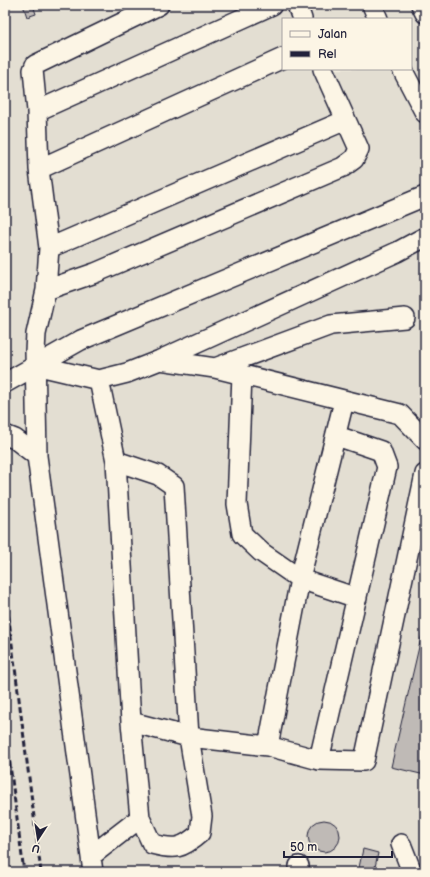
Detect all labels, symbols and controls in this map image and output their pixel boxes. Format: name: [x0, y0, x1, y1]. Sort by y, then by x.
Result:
legend: [282, 18, 412, 70]
text: Jalan: [318, 27, 347, 42]
text: Rel: [318, 47, 336, 62]
north arrow: [18, 819, 58, 859]
scale bar: [284, 833, 392, 859]
text: 50 m: [290, 840, 317, 855]
text: U: [31, 841, 41, 855]

